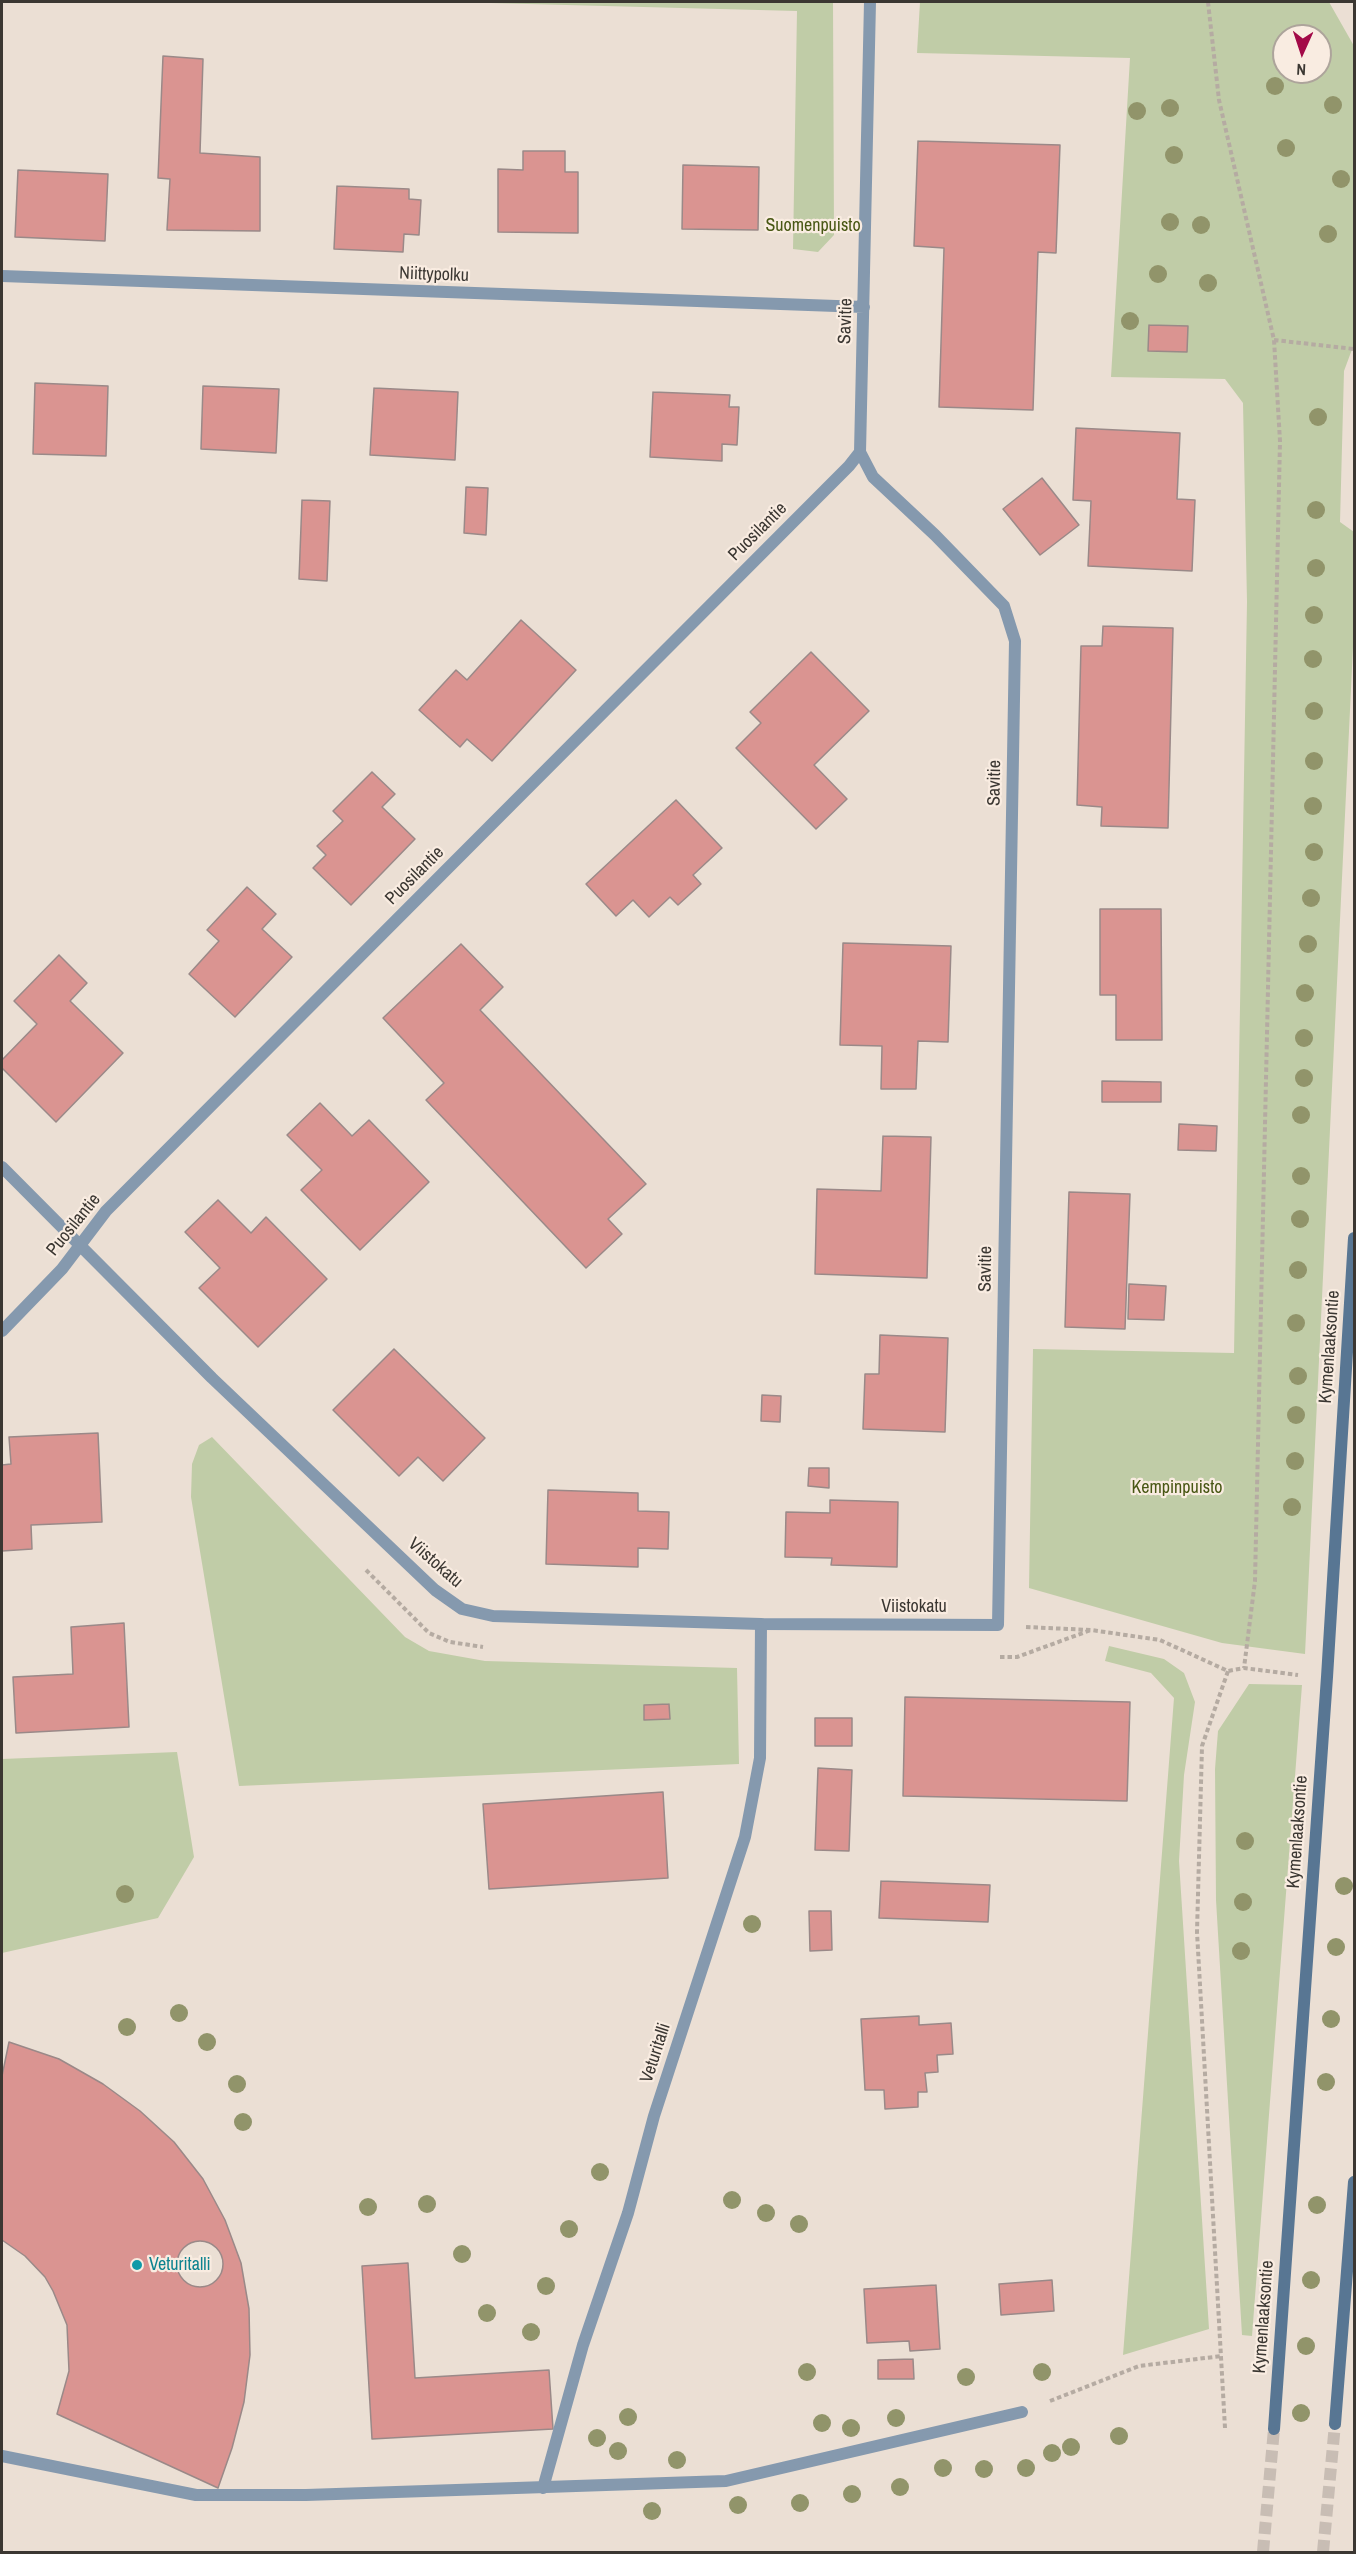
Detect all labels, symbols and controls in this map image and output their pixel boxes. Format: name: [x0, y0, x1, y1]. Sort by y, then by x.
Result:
north arrow: [1272, 24, 1332, 84]
text: N: [1296, 59, 1306, 81]
park label: Suomenpuisto: [765, 215, 861, 237]
street label: Niittypolku: [399, 263, 469, 287]
street label: Savitie: [834, 298, 858, 344]
street label: Puosilantie: [724, 498, 792, 566]
street label: Savitie: [984, 760, 1006, 806]
street label: Puosilantie: [381, 842, 449, 910]
street label: Puosilantie: [42, 1190, 106, 1260]
street label: Savitie: [975, 1246, 997, 1292]
street label: Kymenlaaksontie: [1315, 1290, 1345, 1404]
park label: Kempinpuisto: [1131, 1477, 1223, 1499]
street label: Viistokatu: [403, 1533, 467, 1593]
street label: Viistokatu: [881, 1596, 947, 1618]
street label: Kymenlaaksontie: [1283, 1775, 1313, 1889]
street label: Veturitalli: [636, 2020, 676, 2086]
place label: Veturitalli: [149, 2254, 211, 2276]
marker: Veturitalli: [130, 2258, 144, 2272]
street label: Kymenlaaksontie: [1249, 2260, 1279, 2374]

